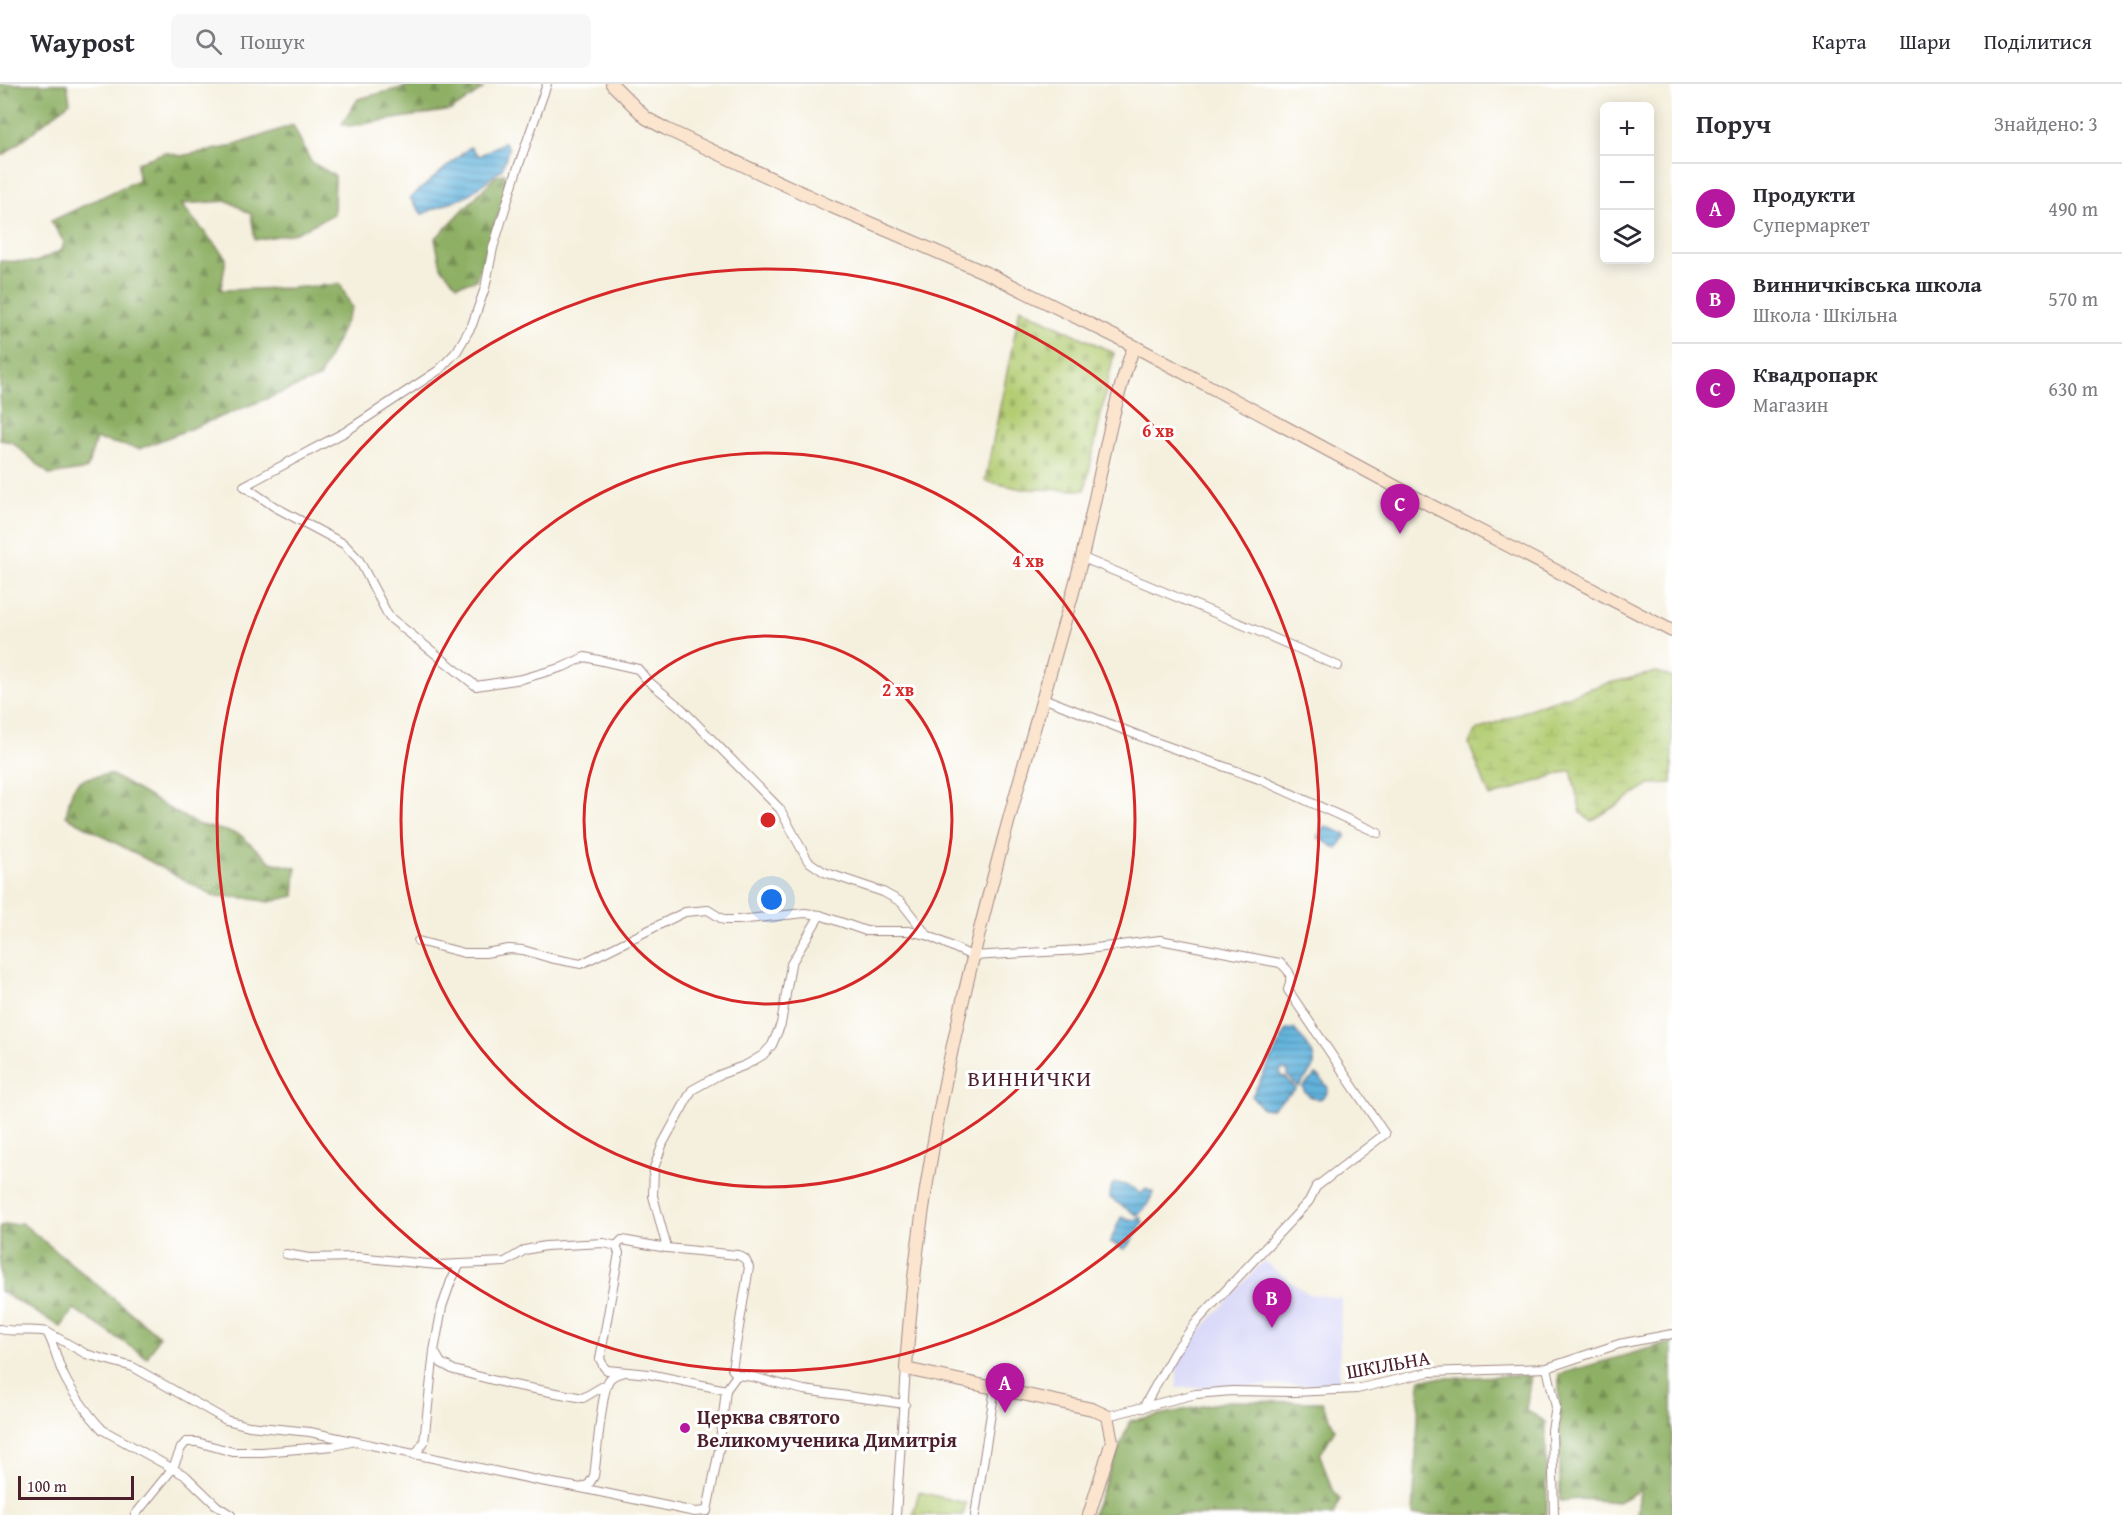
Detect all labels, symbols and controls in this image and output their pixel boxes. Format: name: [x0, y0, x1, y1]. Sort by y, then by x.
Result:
search box: [171, 14, 591, 68]
text: Waypost: [30, 21, 135, 62]
icon: search: [192, 25, 225, 58]
text: Пошук: [240, 25, 305, 57]
text: Карта: [1812, 26, 1866, 57]
text: Шари: [1899, 26, 1951, 57]
text: Поділитися: [1984, 26, 2092, 57]
map controls: [1600, 102, 1654, 264]
button: +: [1600, 102, 1654, 156]
text: Поруч: [1696, 104, 1771, 143]
text: Знайдено: 3: [1994, 109, 2098, 138]
button: −: [1600, 156, 1654, 210]
text: Продукти: [1753, 178, 1855, 210]
text: A: [1709, 194, 1722, 223]
text: 490 m: [2048, 194, 2098, 223]
button: layers: [1600, 210, 1654, 264]
text: Супермаркет: [1753, 210, 1870, 239]
text: Винничківська школа: [1753, 268, 1982, 300]
text: B: [1709, 284, 1722, 313]
text: 570 m: [2048, 284, 2098, 313]
text: Школа · Шкільна: [1753, 300, 1897, 329]
text: Квадропарк: [1753, 358, 1878, 390]
text: C: [1710, 374, 1721, 403]
text: 630 m: [2048, 374, 2098, 403]
text: Магазин: [1753, 390, 1828, 419]
text: 6 хв: [1142, 417, 1174, 444]
pin: C: [1380, 484, 1420, 534]
text: 4 хв: [1012, 547, 1044, 574]
text: 2 хв: [882, 676, 914, 703]
centre of rings: [758, 810, 778, 830]
your location: [757, 885, 786, 914]
district label: ВИННИЧКИ: [967, 1062, 1093, 1094]
pin: B: [1252, 1278, 1292, 1328]
street label: ШКІЛЬНА: [1344, 1342, 1432, 1386]
pin: A: [986, 1364, 1024, 1413]
place label: Церква святого Великомученика Димитрія: [697, 1402, 957, 1454]
marker: Церква святого Великомученика Димитрія: [678, 1421, 692, 1435]
scale bar: [18, 1473, 134, 1500]
text: 100 m: [27, 1474, 67, 1498]

